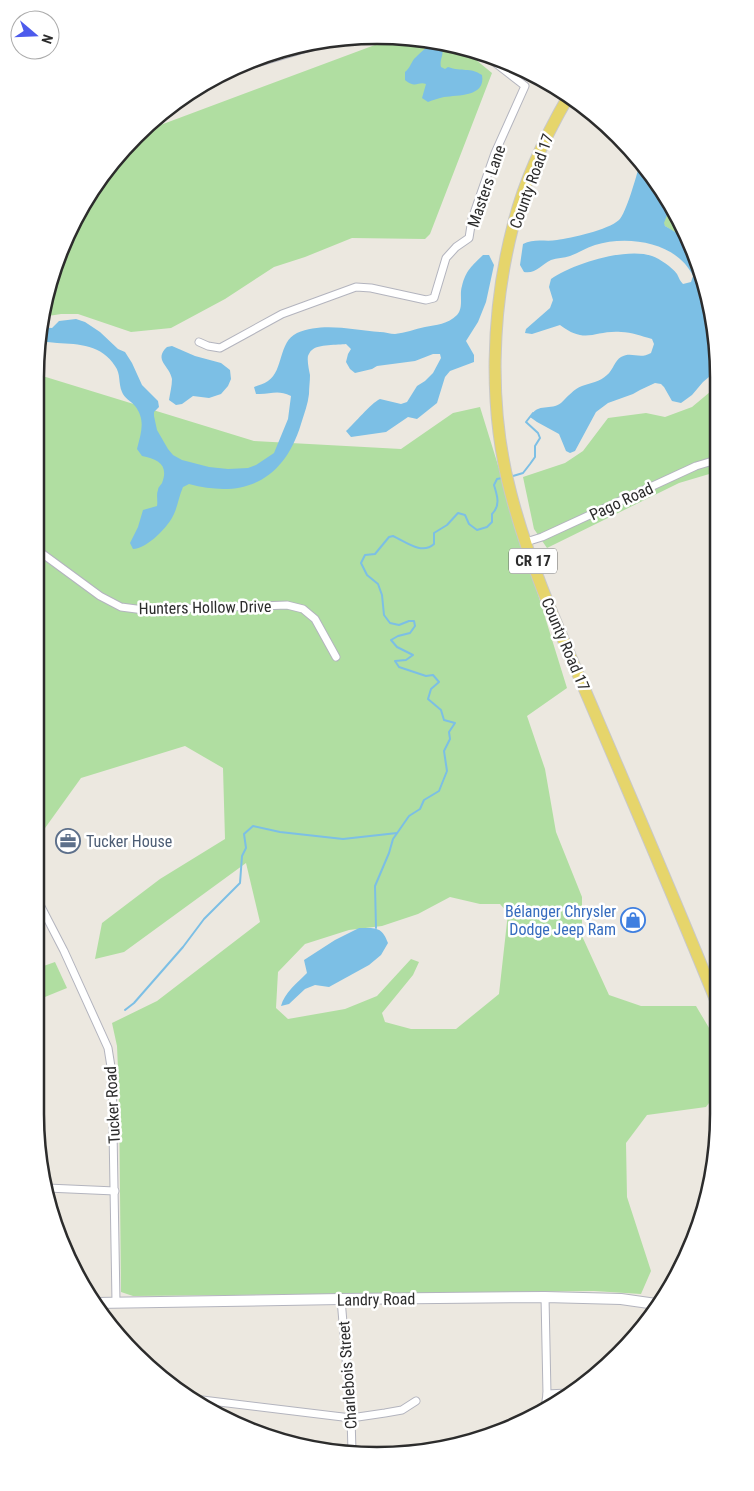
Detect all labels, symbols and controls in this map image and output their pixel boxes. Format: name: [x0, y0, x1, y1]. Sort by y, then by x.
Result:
north arrow: [10, 10, 60, 60]
text: N: [38, 33, 56, 46]
street label: County Road 17: [506, 131, 557, 231]
street label: Masters Lane: [464, 143, 509, 230]
street label: Pago Road: [586, 478, 656, 524]
road number: CR 17: [509, 548, 557, 574]
street label: County Road 17: [537, 595, 594, 694]
street label: Hunters Hollow Drive: [138, 597, 272, 618]
office icon: Tucker House: [55, 828, 81, 854]
place label: Tucker House: [86, 832, 172, 851]
place label: Bélanger Chrysler Dodge Jeep Ram: [505, 902, 616, 939]
shop icon: Bélanger Chrysler Dodge Jeep Ram: [620, 907, 646, 933]
street label: Tucker Road: [101, 1066, 124, 1144]
street label: Landry Road: [337, 1289, 415, 1310]
street label: Charlebois Street: [334, 1320, 361, 1430]

